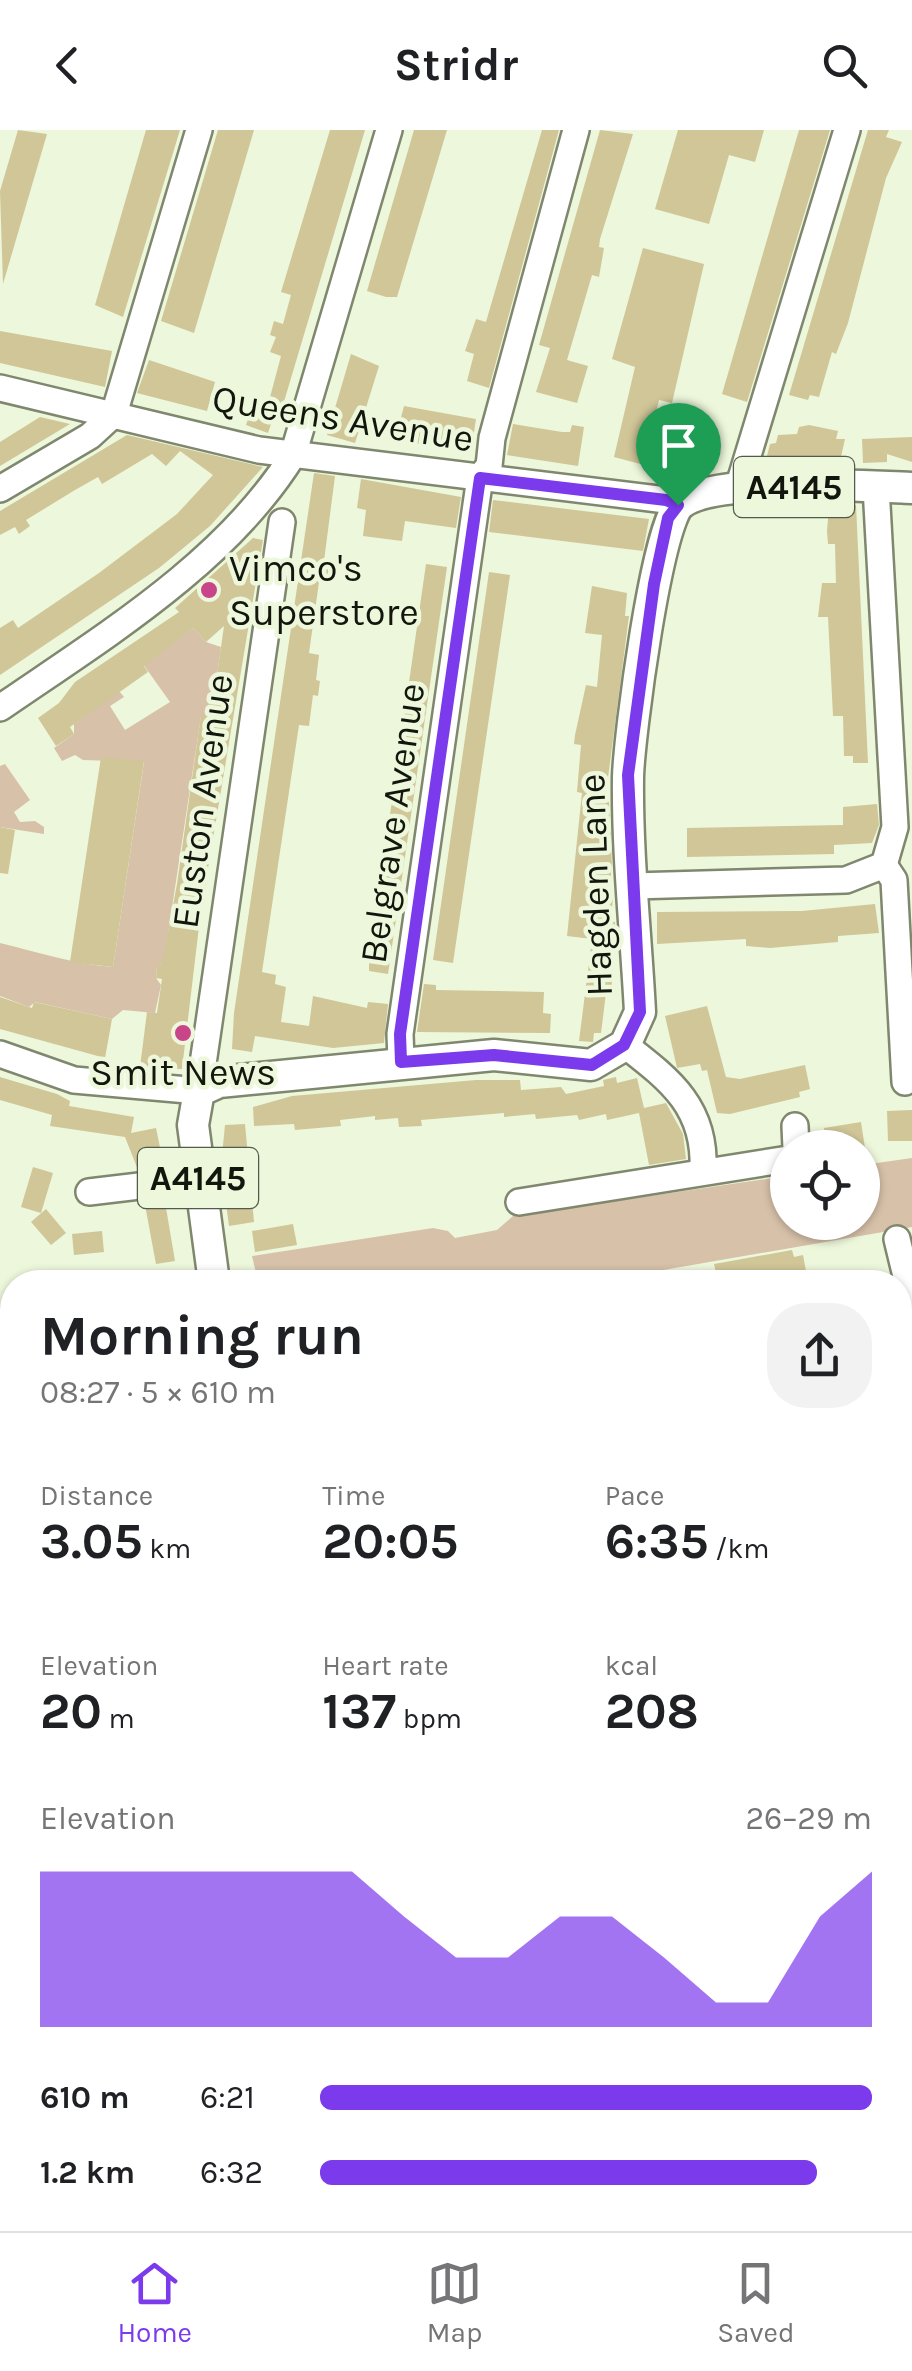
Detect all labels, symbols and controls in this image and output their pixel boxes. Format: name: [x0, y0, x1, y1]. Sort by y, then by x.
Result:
icon: back: [40, 38, 95, 93]
icon: search: [817, 38, 872, 93]
text: Stridr: [394, 39, 518, 91]
street label: Queens Avenue: [209, 376, 477, 461]
pin: [636, 403, 721, 506]
icon: arrive: [651, 418, 706, 473]
road number: A4145: [734, 457, 854, 517]
place label: Vimco's Superstore: [229, 546, 419, 635]
marker: Vimco's Superstore: [198, 579, 220, 601]
street label: Euston Avenue: [162, 671, 243, 931]
street label: Belgrave Avenue: [351, 680, 434, 966]
street label: Hagden Lane: [569, 773, 622, 997]
marker: Smit News: [172, 1022, 194, 1044]
place label: Smit News: [90, 1050, 276, 1095]
map controls: [770, 1130, 880, 1240]
button: locate: [770, 1130, 880, 1240]
road number: A4145: [138, 1148, 258, 1208]
button: share: [767, 1303, 872, 1408]
text: Morning run: [40, 1304, 364, 1368]
text: 08:27 · 5 × 610 m: [40, 1374, 276, 1411]
text: Distance: [40, 1479, 153, 1512]
text: Time: [322, 1479, 385, 1512]
text: Pace: [605, 1479, 664, 1512]
text: 3.05: [40, 1512, 143, 1571]
text: 20:05: [322, 1512, 458, 1571]
text: 6:35: [605, 1512, 709, 1571]
text: km: [143, 1532, 191, 1565]
text: /km: [709, 1532, 769, 1565]
text: Elevation: [40, 1649, 159, 1682]
text: Heart rate: [322, 1649, 449, 1682]
text: kcal: [605, 1649, 658, 1682]
text: 20: [40, 1682, 102, 1741]
text: 137: [322, 1682, 396, 1741]
text: 208: [605, 1682, 699, 1741]
text: m: [102, 1702, 135, 1735]
text: bpm: [396, 1702, 462, 1735]
text: Elevation: [40, 1800, 175, 1837]
text: 26–29 m: [745, 1800, 872, 1837]
text: 610 m: [40, 2079, 130, 2116]
text: 6:21: [200, 2079, 255, 2116]
text: 1.2 km: [40, 2154, 135, 2191]
text: 6:32: [200, 2154, 263, 2191]
tab: Home: [117, 2256, 192, 2349]
tab: Map: [427, 2256, 482, 2349]
tab: Saved: [717, 2256, 795, 2349]

